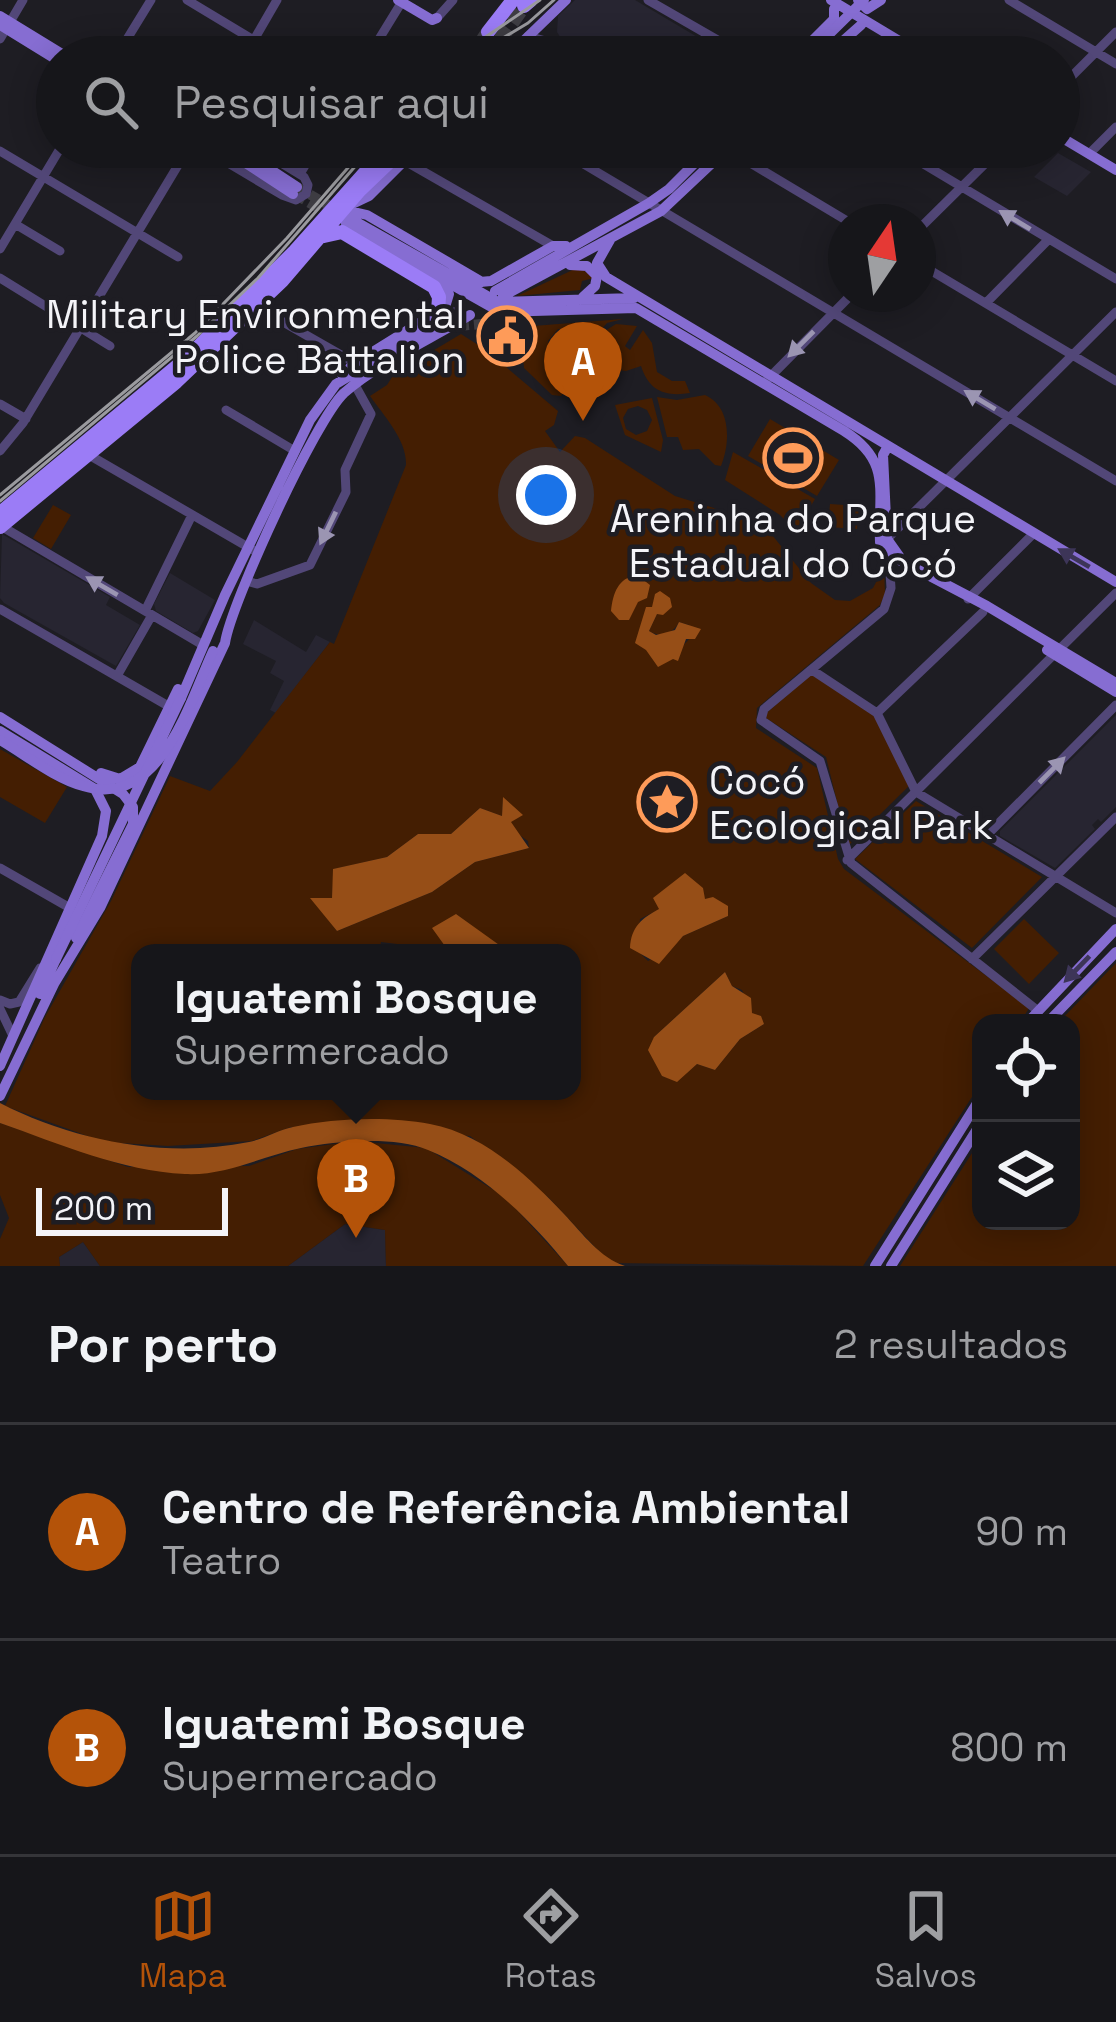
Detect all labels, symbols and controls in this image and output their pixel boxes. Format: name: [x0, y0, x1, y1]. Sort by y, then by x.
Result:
search box: [36, 36, 1080, 168]
icon: search: [78, 69, 144, 135]
text: Pesquisar aqui: [174, 74, 489, 131]
north arrow: [828, 204, 936, 312]
one-way arrow: [998, 210, 1032, 231]
place label: Military Environmental Police Battalion: [46, 290, 465, 384]
public building icon: Military Environmental Police Battalion: [476, 305, 538, 367]
pin: A: [544, 322, 622, 421]
one-way arrow: [788, 329, 816, 358]
one-way arrow: [963, 390, 996, 411]
sports icon: Areninha do Parque Estadual do Cocó: [762, 427, 824, 489]
your location: [516, 465, 576, 525]
place label: Areninha do Parque Estadual do Cocó: [610, 494, 976, 588]
one-way arrow: [318, 511, 338, 546]
one-way arrow: [1058, 548, 1091, 569]
one-way arrow: [85, 576, 119, 597]
place label: Cocó Ecological Park: [709, 756, 993, 850]
one-way arrow: [1037, 756, 1065, 785]
place icon: Cocó Ecological Park: [636, 771, 698, 833]
popup: [131, 944, 581, 1100]
one-way arrow: [1063, 954, 1091, 983]
text: Iguatemi Bosque: [174, 969, 538, 1026]
map controls: [972, 1014, 1080, 1230]
button: locate: [972, 1014, 1080, 1122]
text: Supermercado: [174, 1026, 450, 1075]
button: layers: [972, 1122, 1080, 1230]
pin: B: [317, 1139, 395, 1238]
scale bar: [36, 1182, 228, 1235]
text: 200 m: [54, 1188, 153, 1230]
text: Por perto: [48, 1312, 278, 1377]
text: 2 resultados: [834, 1320, 1068, 1369]
text: Centro de Referência Ambiental: [162, 1479, 850, 1536]
text: A: [75, 1507, 99, 1556]
text: 90 m: [976, 1507, 1068, 1556]
text: Teatro: [162, 1536, 281, 1585]
text: Iguatemi Bosque: [162, 1695, 526, 1752]
text: B: [74, 1723, 100, 1772]
text: 800 m: [950, 1723, 1068, 1772]
text: Supermercado: [162, 1752, 438, 1801]
tab: Mapa: [139, 1883, 227, 1997]
tab: Rotas: [505, 1883, 597, 1997]
tab: Salvos: [875, 1883, 977, 1997]

